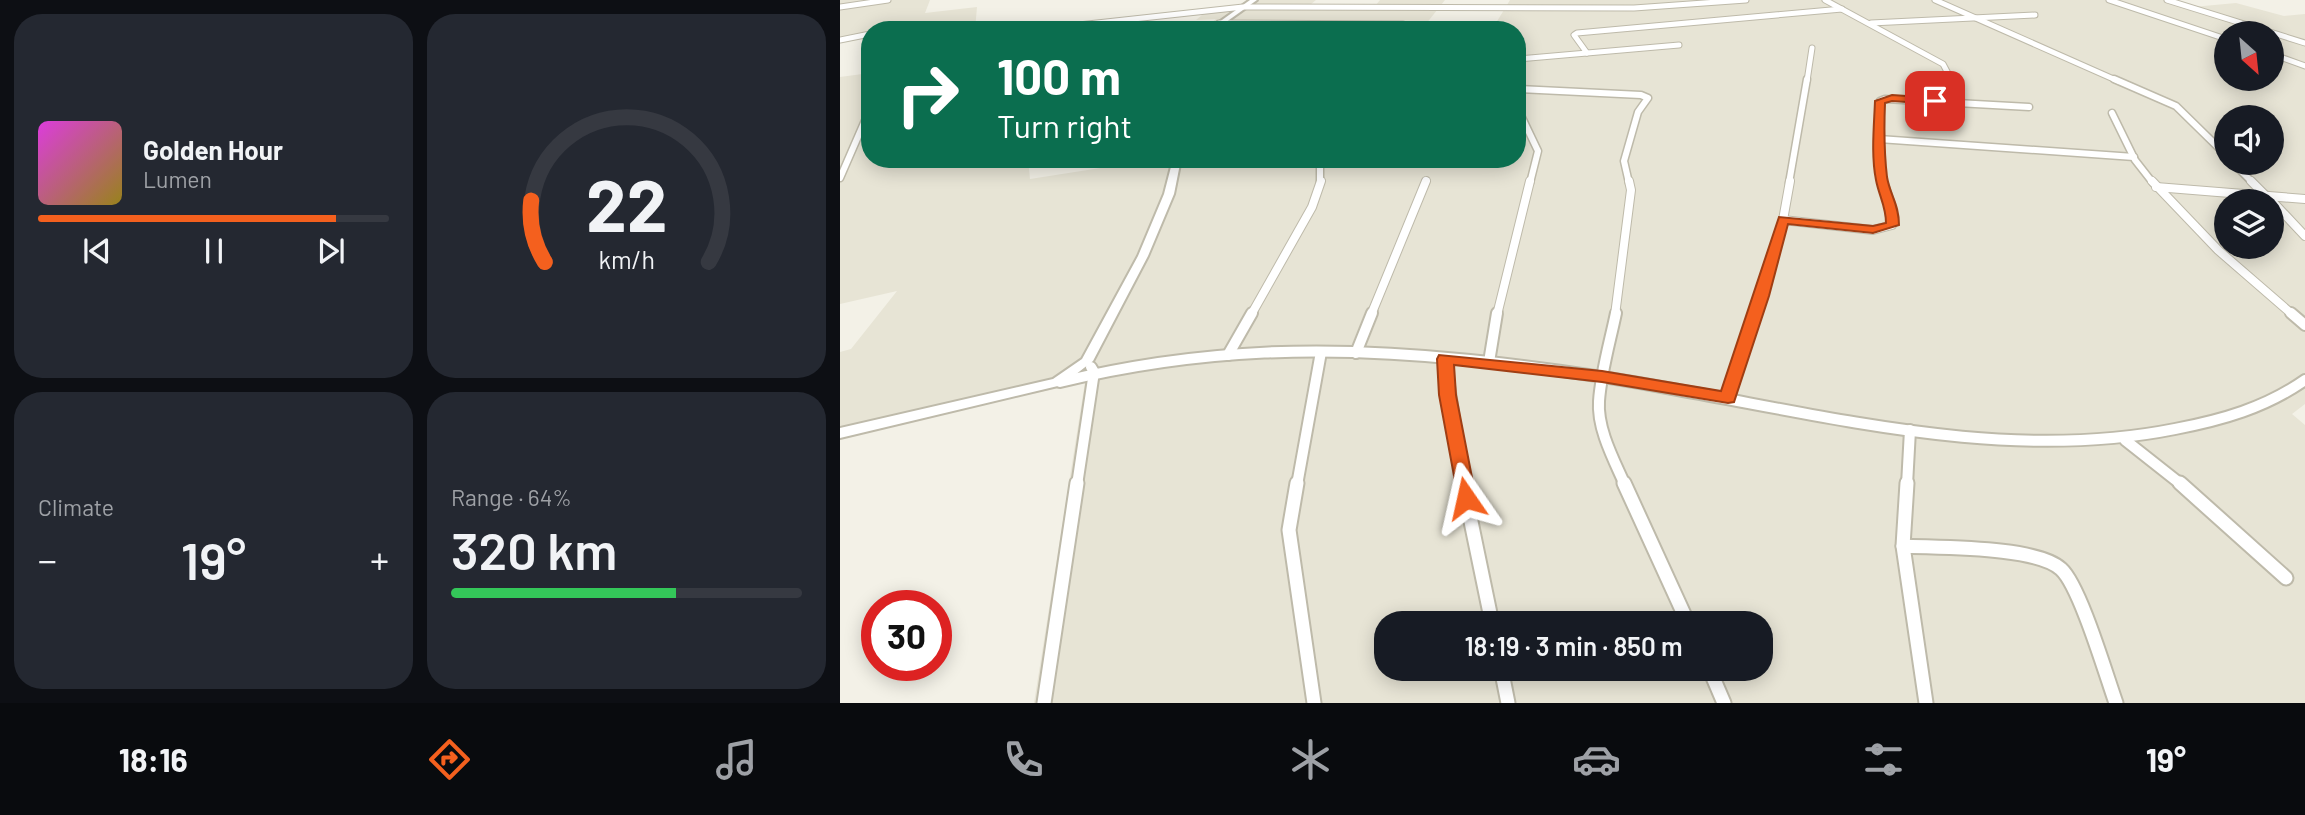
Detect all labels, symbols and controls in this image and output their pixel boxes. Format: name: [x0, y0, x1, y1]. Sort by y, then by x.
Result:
north arrow: [2214, 21, 2284, 91]
map controls: [2214, 21, 2284, 259]
text: 100 m: [997, 46, 1121, 105]
icon: right: [882, 49, 973, 140]
pin: [1905, 71, 1965, 131]
icon: arrive: [1916, 82, 1954, 120]
button: sound: [2214, 105, 2284, 175]
text: Turn right: [997, 106, 1132, 144]
text: Golden Hour: [143, 134, 283, 165]
text: 22: [586, 159, 667, 247]
text: Lumen: [143, 165, 212, 193]
button: layers: [2214, 189, 2284, 259]
icon: previous: [78, 232, 116, 270]
icon: pause: [195, 232, 233, 270]
icon: next: [312, 232, 350, 270]
text: km/h: [598, 244, 655, 274]
position arrow: [1429, 461, 1503, 535]
text: Range · 64%: [451, 483, 572, 511]
text: Climate: [38, 493, 114, 521]
text: 320 km: [451, 518, 617, 580]
text: 19°: [181, 528, 246, 590]
text: −: [38, 536, 57, 582]
text: +: [370, 536, 389, 582]
speed limit sign: 30: [861, 590, 952, 681]
text: 18:19 · 3 min · 850 m: [1464, 630, 1683, 661]
icon: directions: [425, 735, 474, 784]
icon: music: [712, 735, 761, 784]
icon: phone: [999, 735, 1048, 784]
icon: climate: [1286, 735, 1335, 784]
icon: car: [1572, 735, 1621, 784]
icon: filters: [1859, 735, 1908, 784]
text: 18:16: [119, 740, 188, 778]
text: 19°: [2146, 740, 2186, 778]

